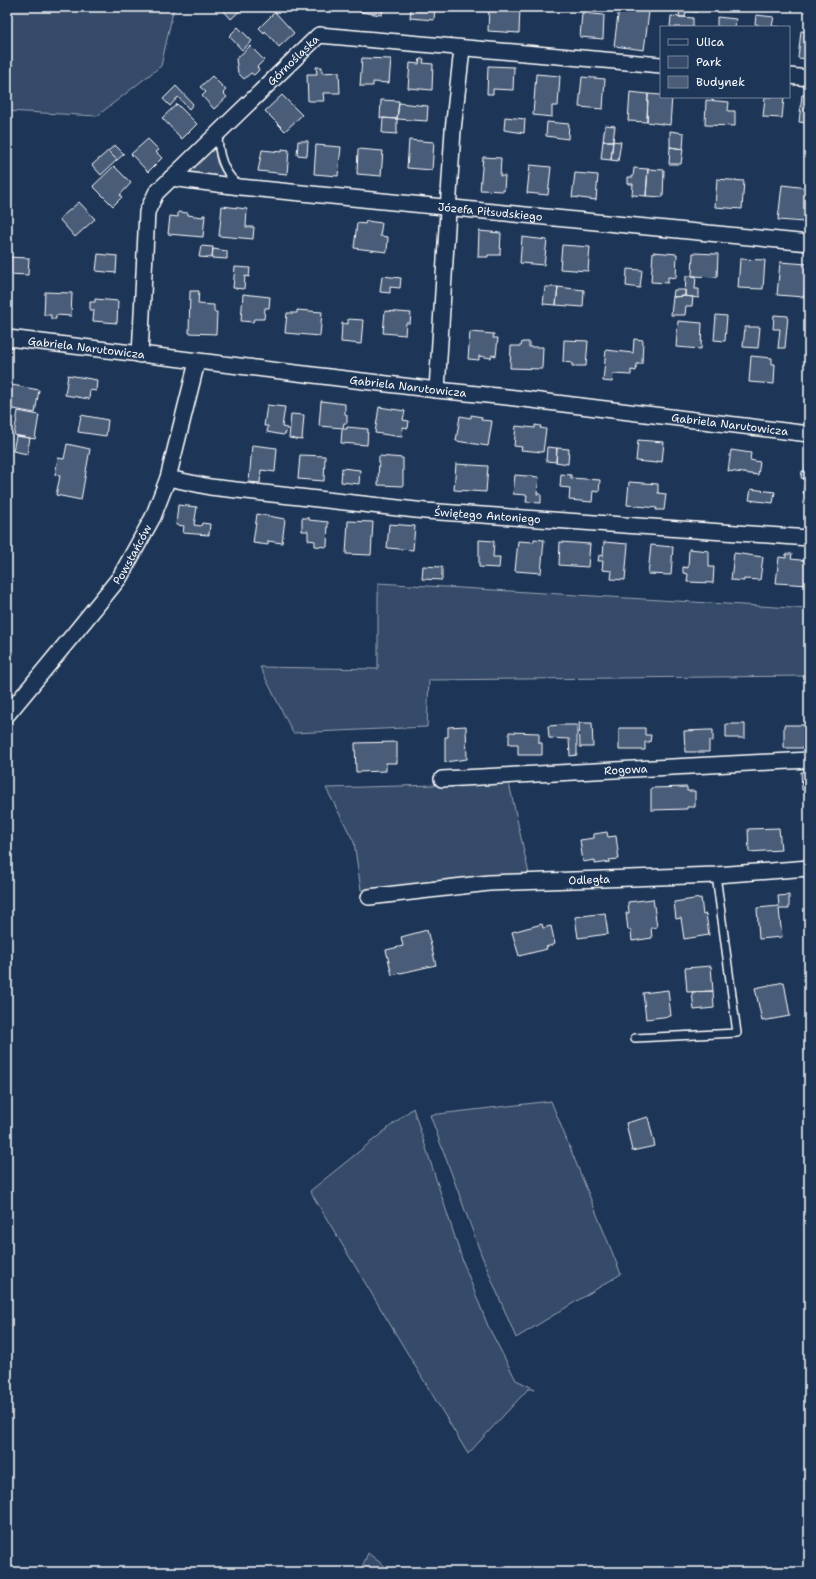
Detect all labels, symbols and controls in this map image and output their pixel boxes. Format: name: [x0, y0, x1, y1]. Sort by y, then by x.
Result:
legend: [660, 26, 790, 98]
street label: Górnośląska: [264, 32, 322, 89]
text: Ulica: [696, 34, 725, 50]
text: Park: [696, 54, 722, 70]
text: Budynek: [696, 74, 745, 90]
street label: Józefa Piłsudskiego: [437, 199, 544, 224]
street label: Gabriela Narutowicza: [27, 333, 146, 362]
street label: Gabriela Narutowicza: [349, 372, 467, 400]
street label: Gabriela Narutowicza: [671, 410, 789, 439]
street label: Świętego Antoniego: [434, 503, 542, 527]
street label: Powstańców: [109, 521, 155, 588]
street label: Rogowa: [604, 761, 648, 778]
street label: Odległa: [568, 871, 610, 888]

